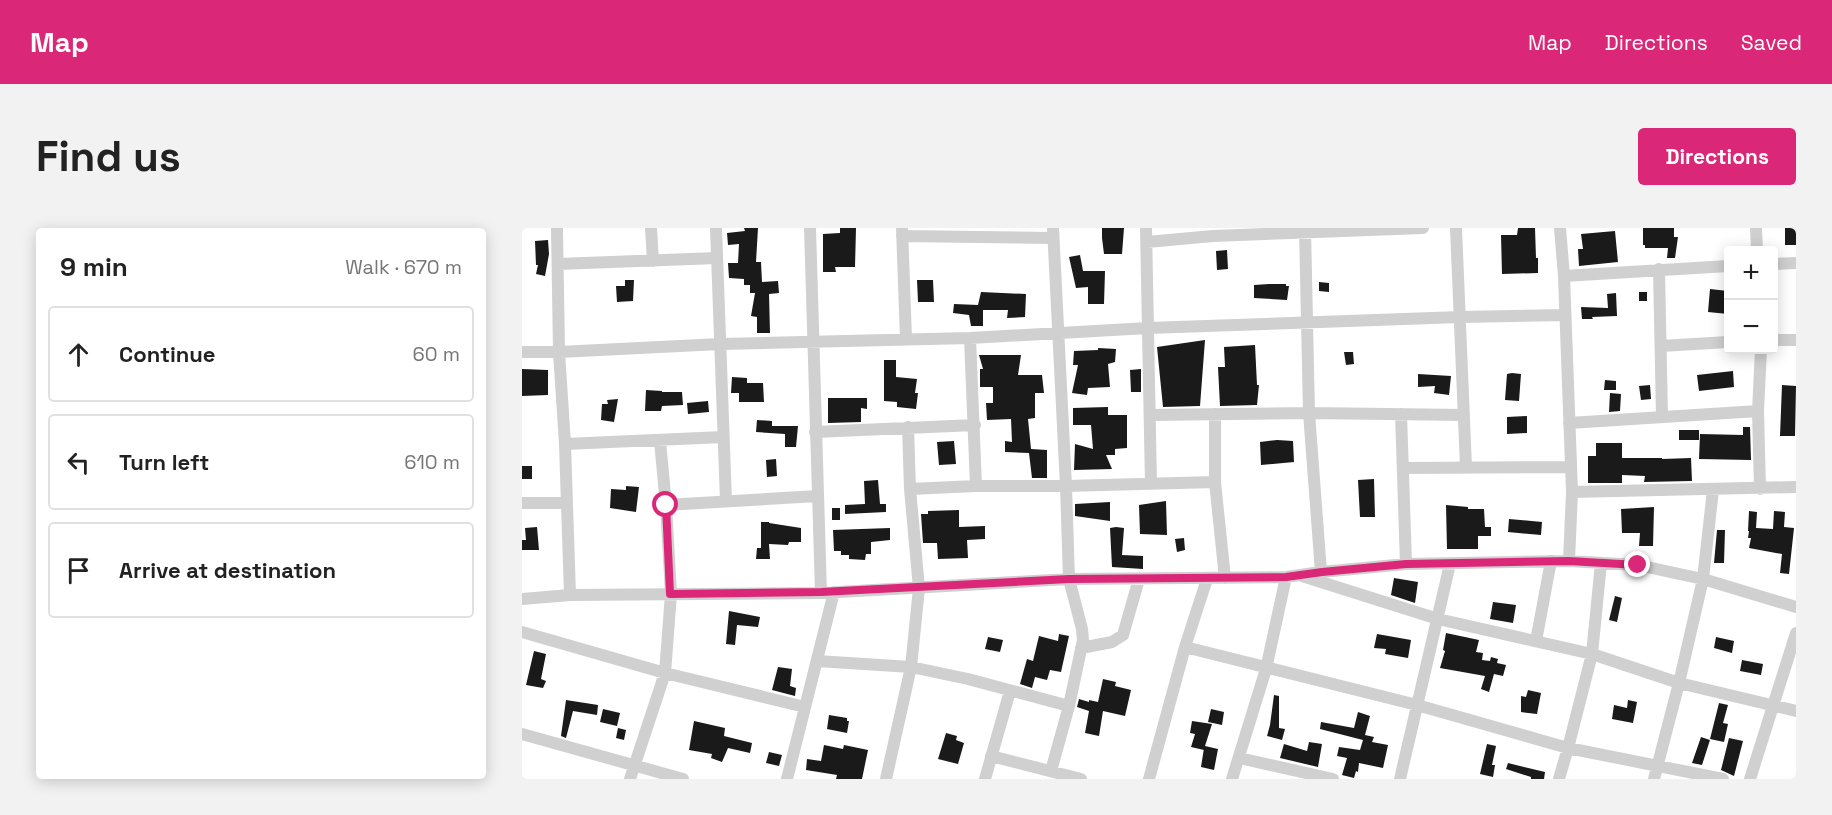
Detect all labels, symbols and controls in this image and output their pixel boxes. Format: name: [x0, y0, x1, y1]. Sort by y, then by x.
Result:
text: Map: [30, 24, 89, 60]
text: Map: [1528, 29, 1572, 56]
text: Directions: [1605, 29, 1708, 56]
text: Saved: [1741, 29, 1802, 56]
button: Directions: [1638, 128, 1796, 185]
text: Find us: [36, 130, 181, 183]
map controls: [1724, 246, 1778, 354]
button: +: [1724, 246, 1778, 300]
text: 9 min: [60, 250, 128, 284]
text: Walk · 670 m: [345, 254, 462, 280]
button: −: [1724, 300, 1778, 354]
icon: ahead: [62, 338, 95, 371]
text: Continue: [119, 340, 215, 368]
text: 60 m: [413, 341, 460, 367]
icon: left: [62, 446, 95, 479]
text: Turn left: [119, 448, 209, 476]
text: 610 m: [404, 449, 460, 475]
route start: [652, 491, 678, 517]
route end: [1624, 551, 1650, 577]
icon: arrive: [62, 554, 95, 587]
text: Arrive at destination: [119, 556, 336, 584]

